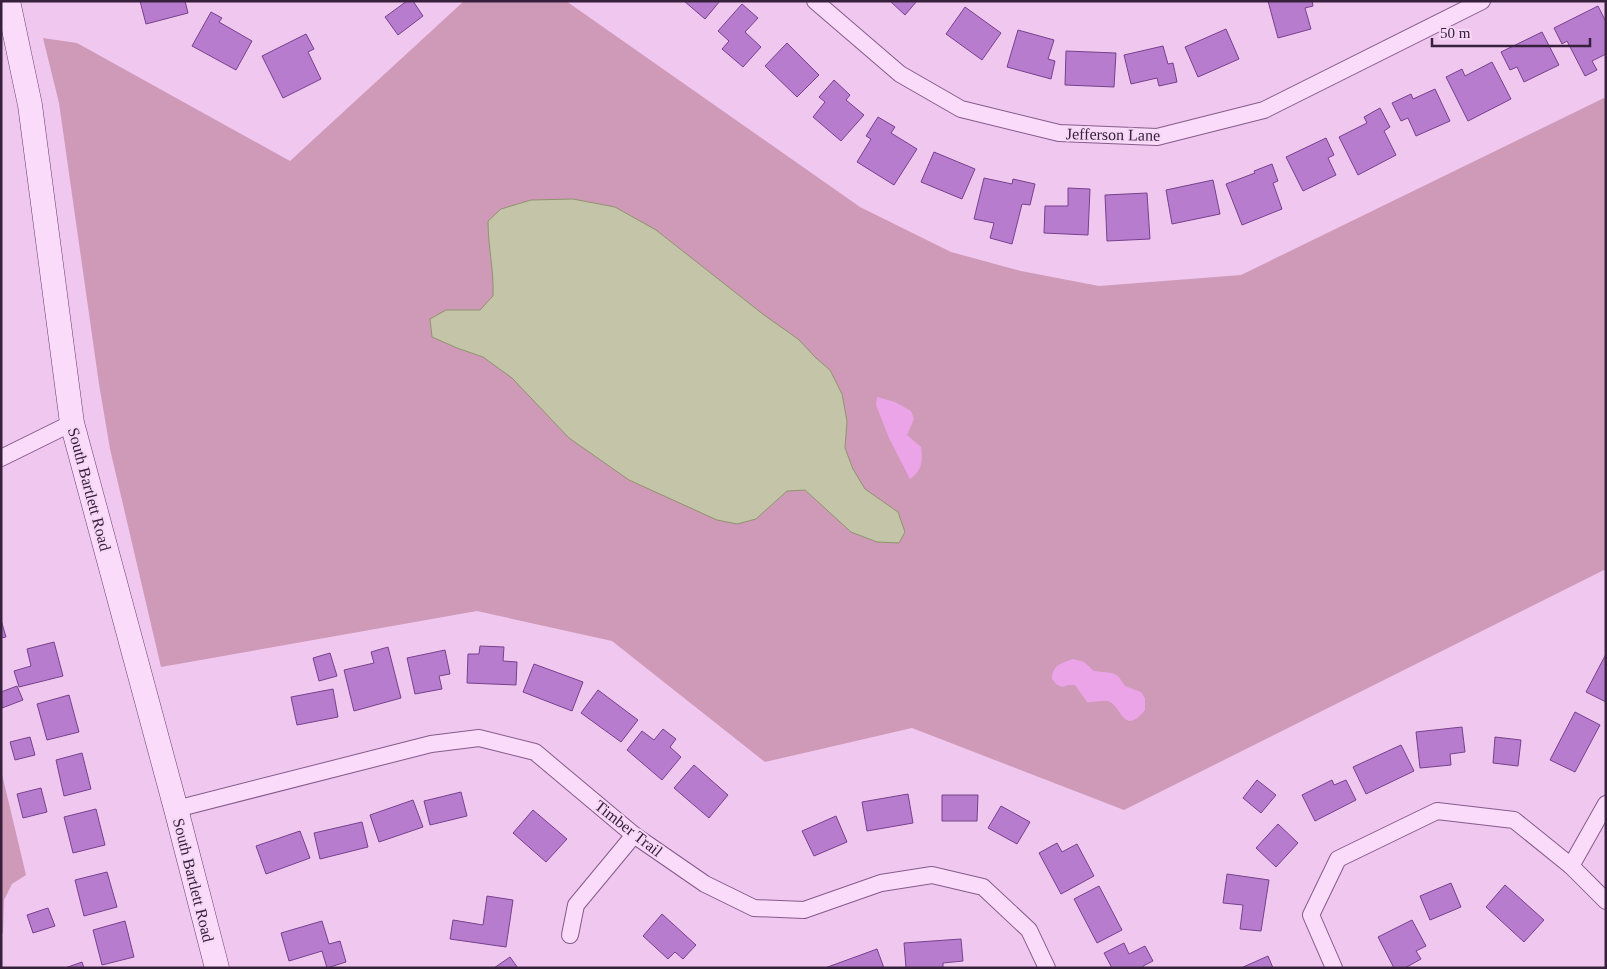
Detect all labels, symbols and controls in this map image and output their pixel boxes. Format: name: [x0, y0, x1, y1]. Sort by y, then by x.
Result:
scale bar: [1432, 15, 1590, 47]
text: 50 m: [1440, 25, 1471, 41]
street label: Jefferson Lane: [1066, 125, 1160, 144]
street label: South Bartlett Road: [65, 426, 114, 553]
street label: Timber Trail: [592, 797, 666, 860]
street label: South Bartlett Road: [170, 816, 217, 944]

